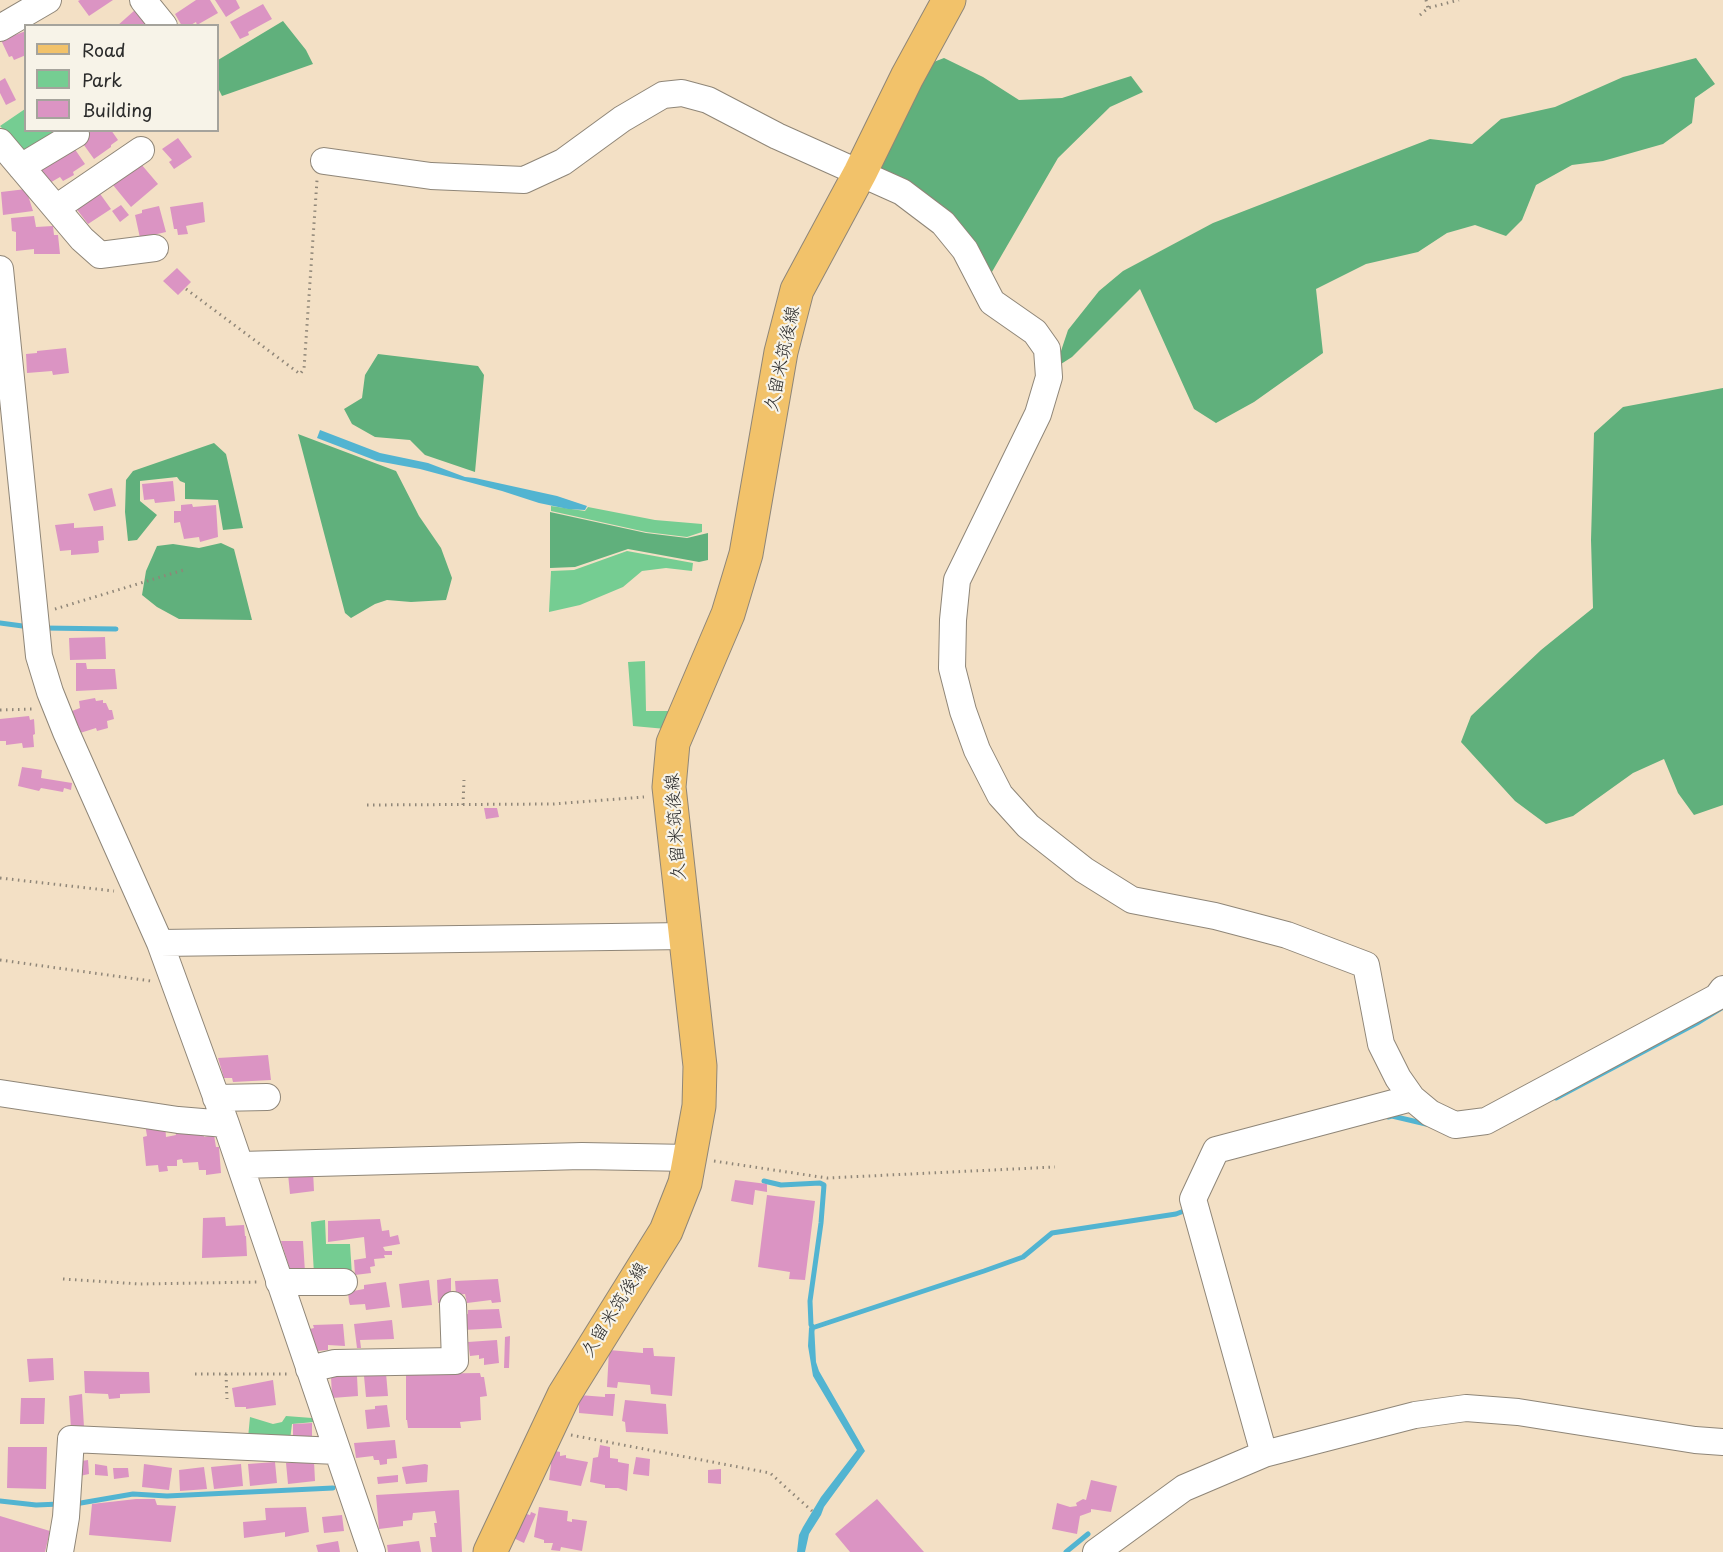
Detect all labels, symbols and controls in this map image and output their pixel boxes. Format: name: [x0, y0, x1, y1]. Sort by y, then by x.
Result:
legend: [24, 24, 219, 132]
text: Road: [82, 36, 126, 63]
text: Park: [82, 66, 122, 93]
text: Building: [82, 96, 152, 123]
street label: 久留米筑後線: [761, 304, 805, 414]
street label: 久留米筑後線: [661, 772, 691, 882]
street label: 久留米筑後線: [577, 1258, 653, 1362]

